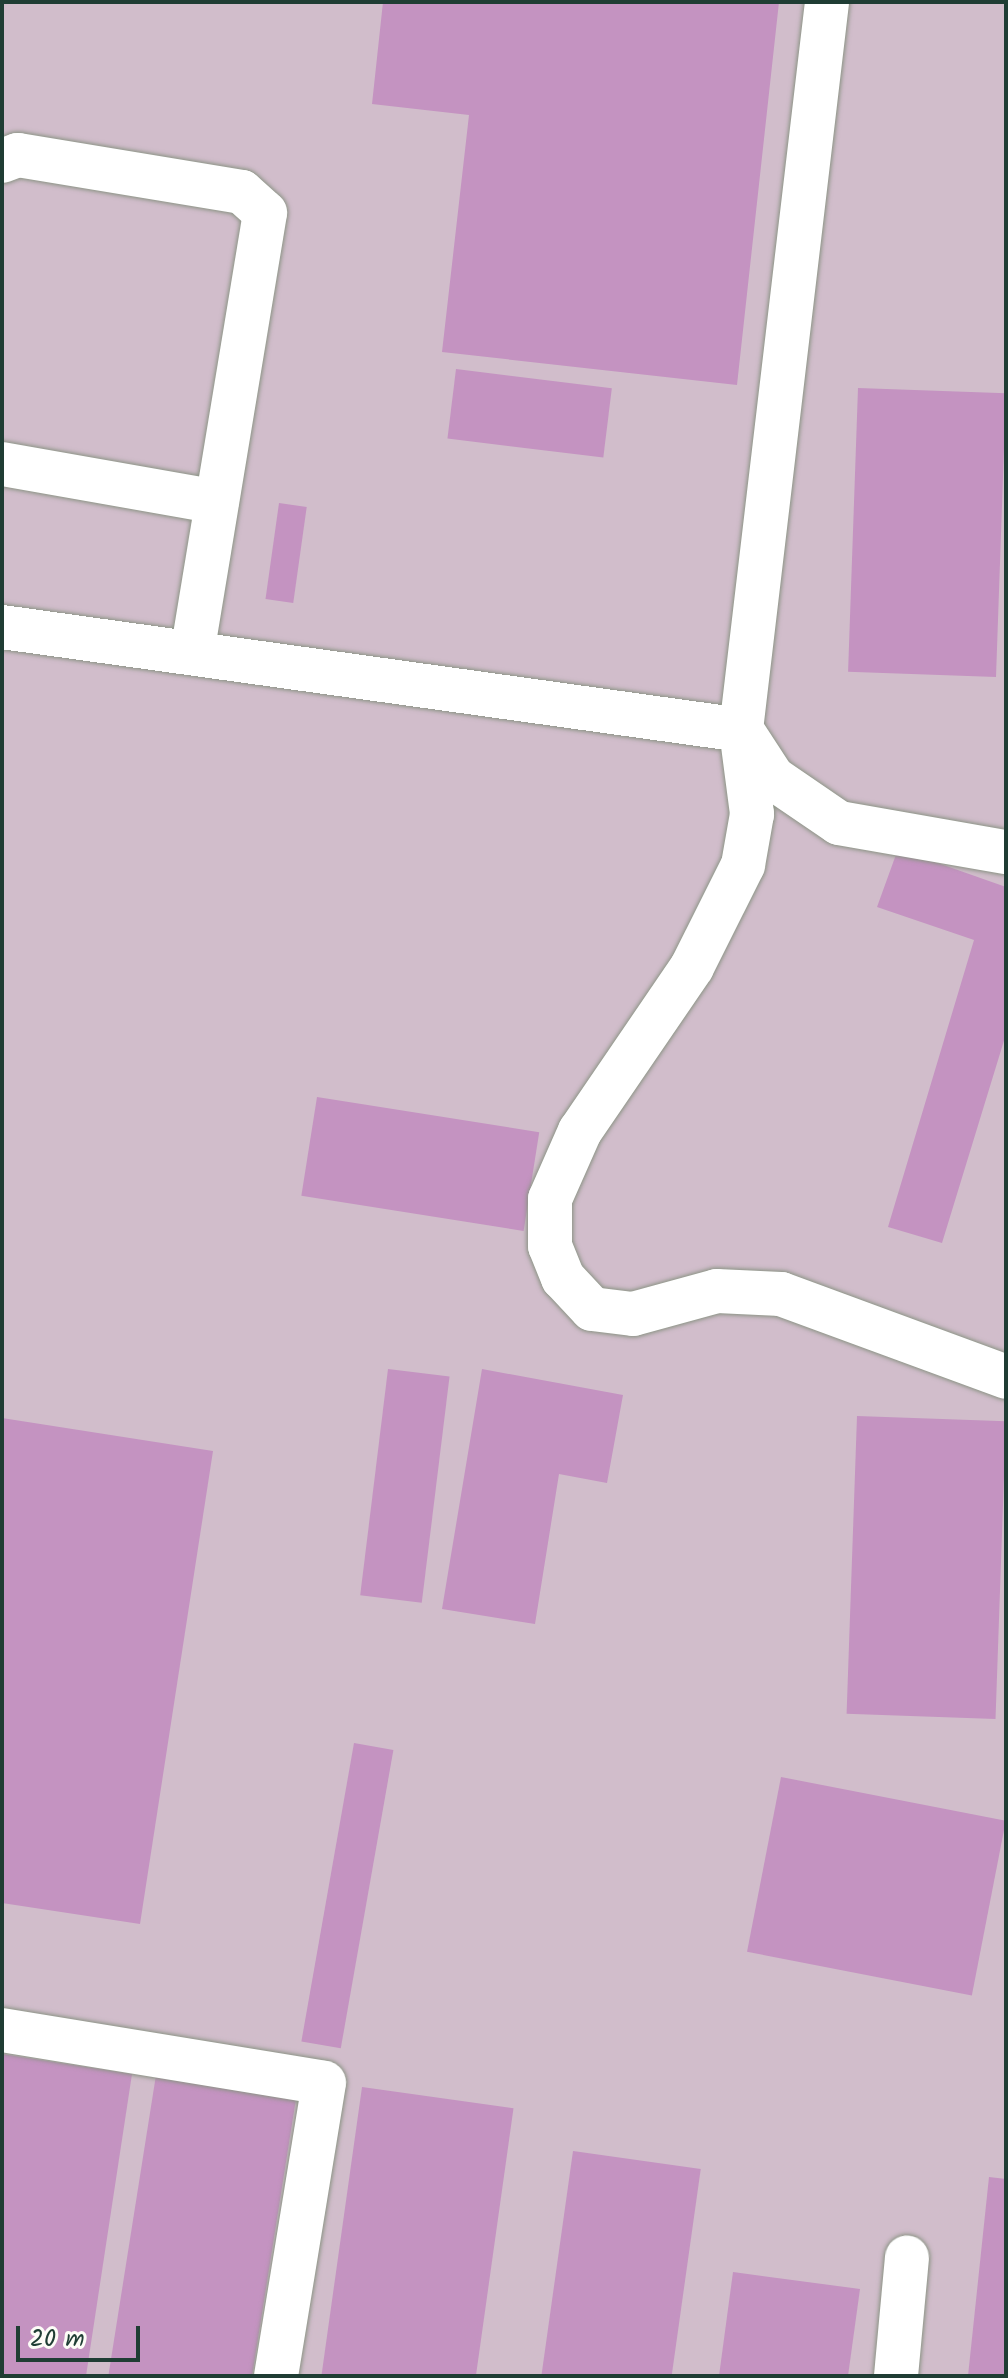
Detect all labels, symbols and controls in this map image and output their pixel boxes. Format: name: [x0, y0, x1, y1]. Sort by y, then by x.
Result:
scale bar: [20, 2310, 144, 2360]
text: 20 m: [30, 2320, 85, 2359]

